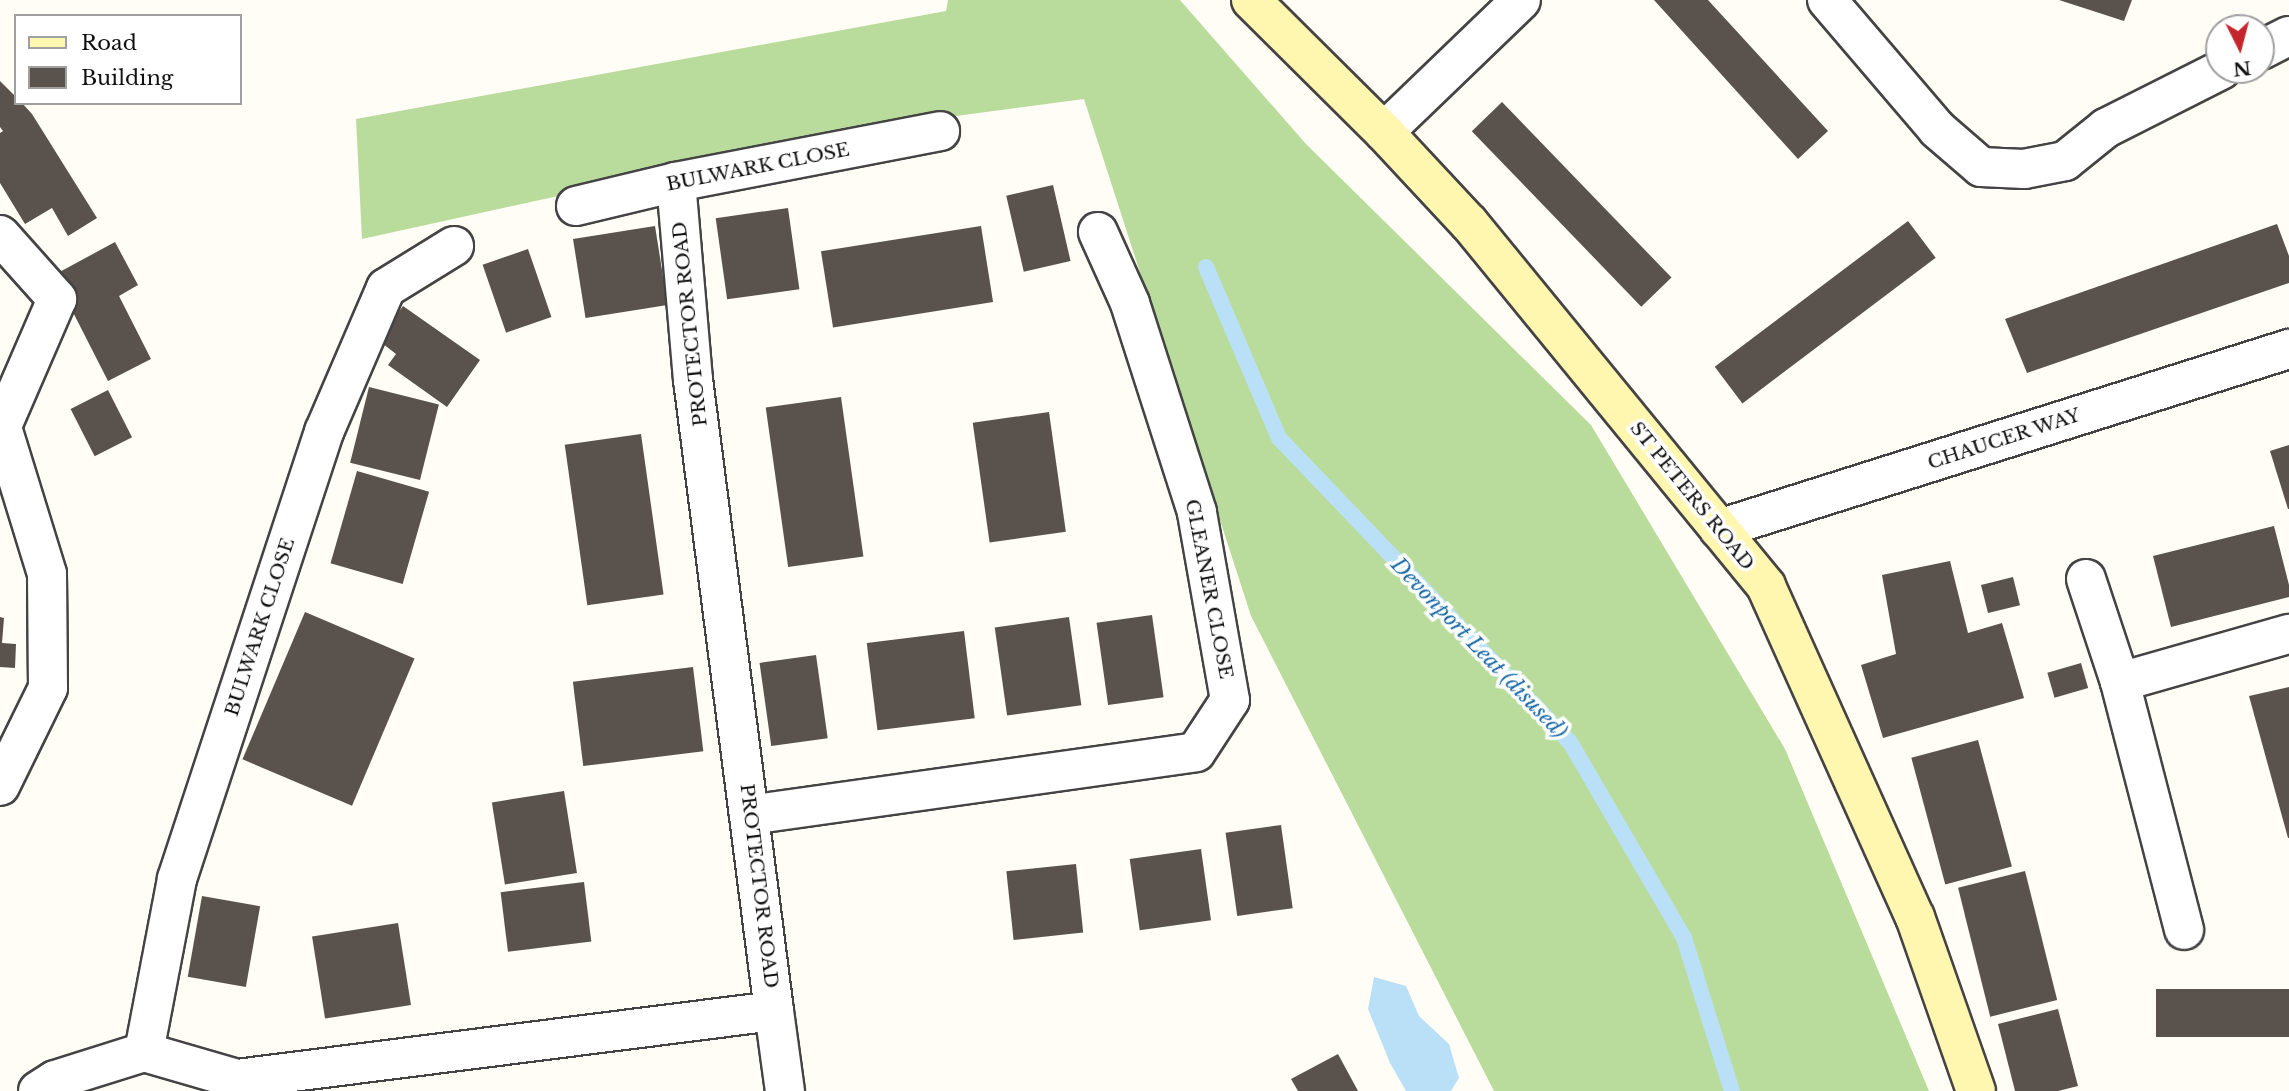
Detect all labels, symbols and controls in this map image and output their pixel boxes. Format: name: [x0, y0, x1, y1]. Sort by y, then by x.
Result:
legend: [14, 14, 242, 105]
north arrow: [2205, 14, 2275, 84]
text: Road: [81, 30, 137, 56]
text: N: [2232, 56, 2252, 81]
text: Building: [81, 65, 173, 91]
street label: BULWARK CLOSE: [664, 138, 852, 196]
street label: PROTECTOR ROAD: [668, 220, 712, 428]
street label: CHAUCER WAY: [1924, 403, 2084, 475]
street label: ST PETERS ROAD: [1625, 417, 1759, 575]
street label: GLEANER CLOSE: [1180, 497, 1238, 681]
street label: BULWARK CLOSE: [220, 535, 300, 719]
water label: Devonport Leat (disused): [1386, 552, 1572, 744]
street label: PROTECTOR ROAD: [735, 782, 783, 990]

